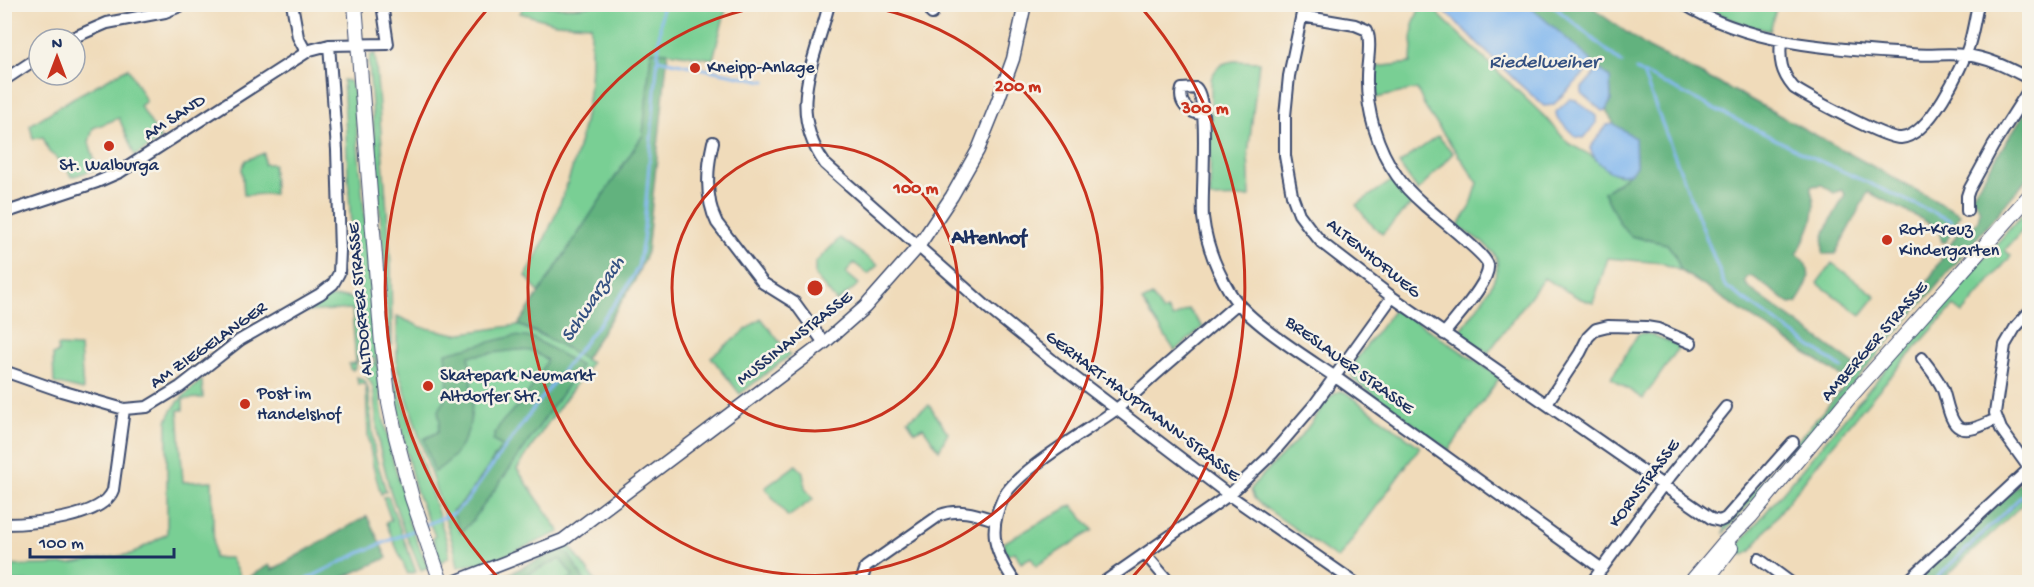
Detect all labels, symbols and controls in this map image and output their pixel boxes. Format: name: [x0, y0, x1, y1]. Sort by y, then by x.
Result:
north arrow: [27, 27, 87, 87]
text: N: [52, 36, 63, 55]
water label: Riedelweiher: [1489, 52, 1603, 75]
place label: Kneipp-Anlage: [707, 58, 815, 79]
marker: Kneipp-Anlage: [688, 61, 702, 75]
text: 200 m: [995, 77, 1041, 98]
street label: AM SAND: [140, 90, 210, 146]
text: 300 m: [1181, 99, 1229, 120]
marker: St. Walburga: [102, 139, 116, 153]
place label: St. Walburga: [59, 156, 160, 177]
text: 100 m: [893, 179, 939, 200]
street label: ALTENHOFWEG: [1322, 215, 1425, 304]
place label: Rot-Kreuz Kindergarten: [1899, 220, 2000, 262]
street label: ALTDORFER STRASSE: [344, 221, 378, 376]
district label: Altenhof: [950, 227, 1029, 252]
marker: Rot-Kreuz Kindergarten: [1880, 233, 1894, 247]
water label: Schwarzach: [557, 253, 631, 347]
street label: AMBERGER STRASSE: [1817, 277, 1933, 406]
centre of rings: [805, 278, 825, 298]
street label: MUSSINANSTRASSE: [733, 287, 858, 391]
street label: AM ZIEGELANGER: [146, 297, 272, 394]
street label: BRESLAUER STRASSE: [1280, 312, 1418, 420]
street label: GERHART-HAUPTMANN-STRASSE: [1040, 327, 1244, 488]
place label: Skatepark Neumarkt Altdorfer Str.: [440, 366, 596, 408]
marker: Skatepark Neumarkt Altdorfer Str.: [421, 379, 435, 393]
place label: Post im Handelshof: [256, 384, 342, 426]
marker: Post im Handelshof: [238, 397, 252, 411]
street label: KORNSTRASSE: [1605, 435, 1686, 532]
scale bar: [30, 521, 174, 559]
text: 100 m: [38, 534, 84, 555]

